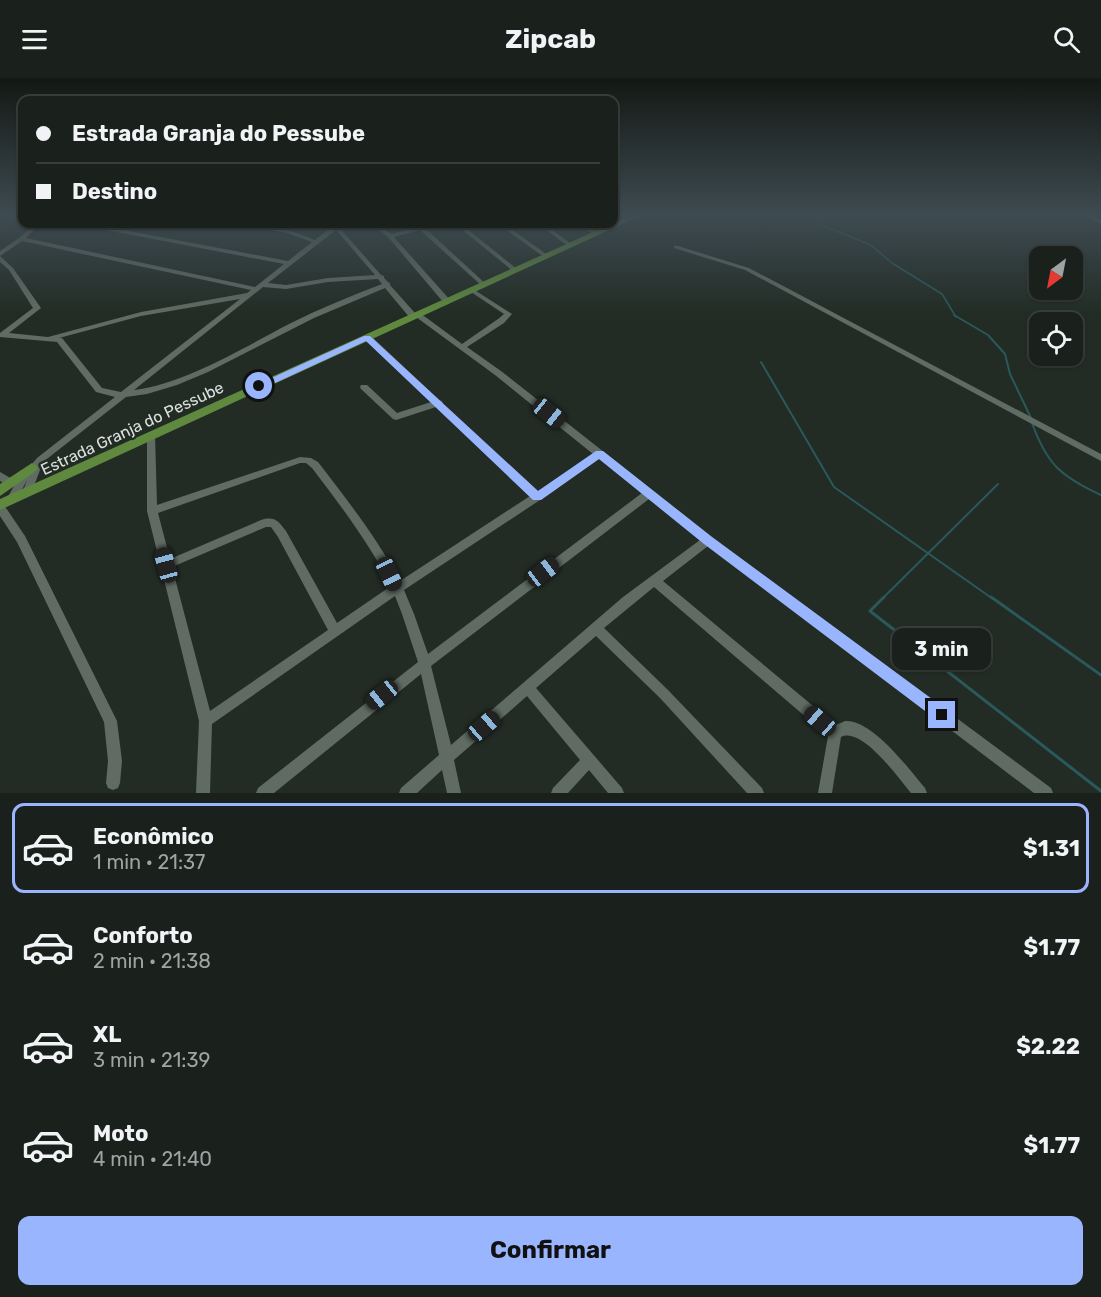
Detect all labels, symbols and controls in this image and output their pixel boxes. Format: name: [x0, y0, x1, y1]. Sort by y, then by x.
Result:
icon: menu: [18, 23, 51, 56]
text: Zipcab: [505, 23, 596, 55]
icon: search: [1050, 23, 1083, 56]
text: Estrada Granja do Pessube: [72, 120, 365, 147]
text: Destino: [72, 178, 157, 205]
north arrow: [1029, 246, 1083, 300]
map controls: [1029, 246, 1083, 366]
button: locate: [1029, 312, 1083, 366]
route start: [245, 372, 272, 399]
street label: Estrada Granja do Pessube: [38, 378, 227, 479]
car: [529, 395, 569, 431]
car: [153, 545, 179, 585]
car: [373, 554, 405, 594]
car: [523, 554, 563, 590]
callout: 3 min: [892, 628, 992, 670]
text: 3 min: [914, 637, 969, 661]
car: [362, 677, 402, 713]
route end: [928, 701, 955, 728]
car: [801, 702, 839, 740]
car: [465, 707, 503, 745]
icon: car: [21, 821, 75, 875]
text: Econômico: [93, 823, 214, 850]
text: $1.31: [1023, 835, 1080, 862]
text: 1 min · 21:37: [93, 850, 205, 874]
icon: car: [21, 920, 75, 974]
text: Conforto: [93, 922, 193, 949]
text: $1.77: [1024, 934, 1080, 961]
text: 2 min · 21:38: [93, 949, 211, 973]
icon: car: [21, 1019, 75, 1073]
text: XL: [93, 1021, 121, 1048]
text: $2.22: [1016, 1033, 1080, 1060]
text: 3 min · 21:39: [93, 1048, 210, 1072]
icon: car: [21, 1118, 75, 1172]
text: Moto: [93, 1120, 148, 1147]
text: $1.77: [1024, 1132, 1080, 1159]
text: 4 min · 21:40: [93, 1147, 212, 1171]
button: Confirmar: [18, 1216, 1083, 1285]

